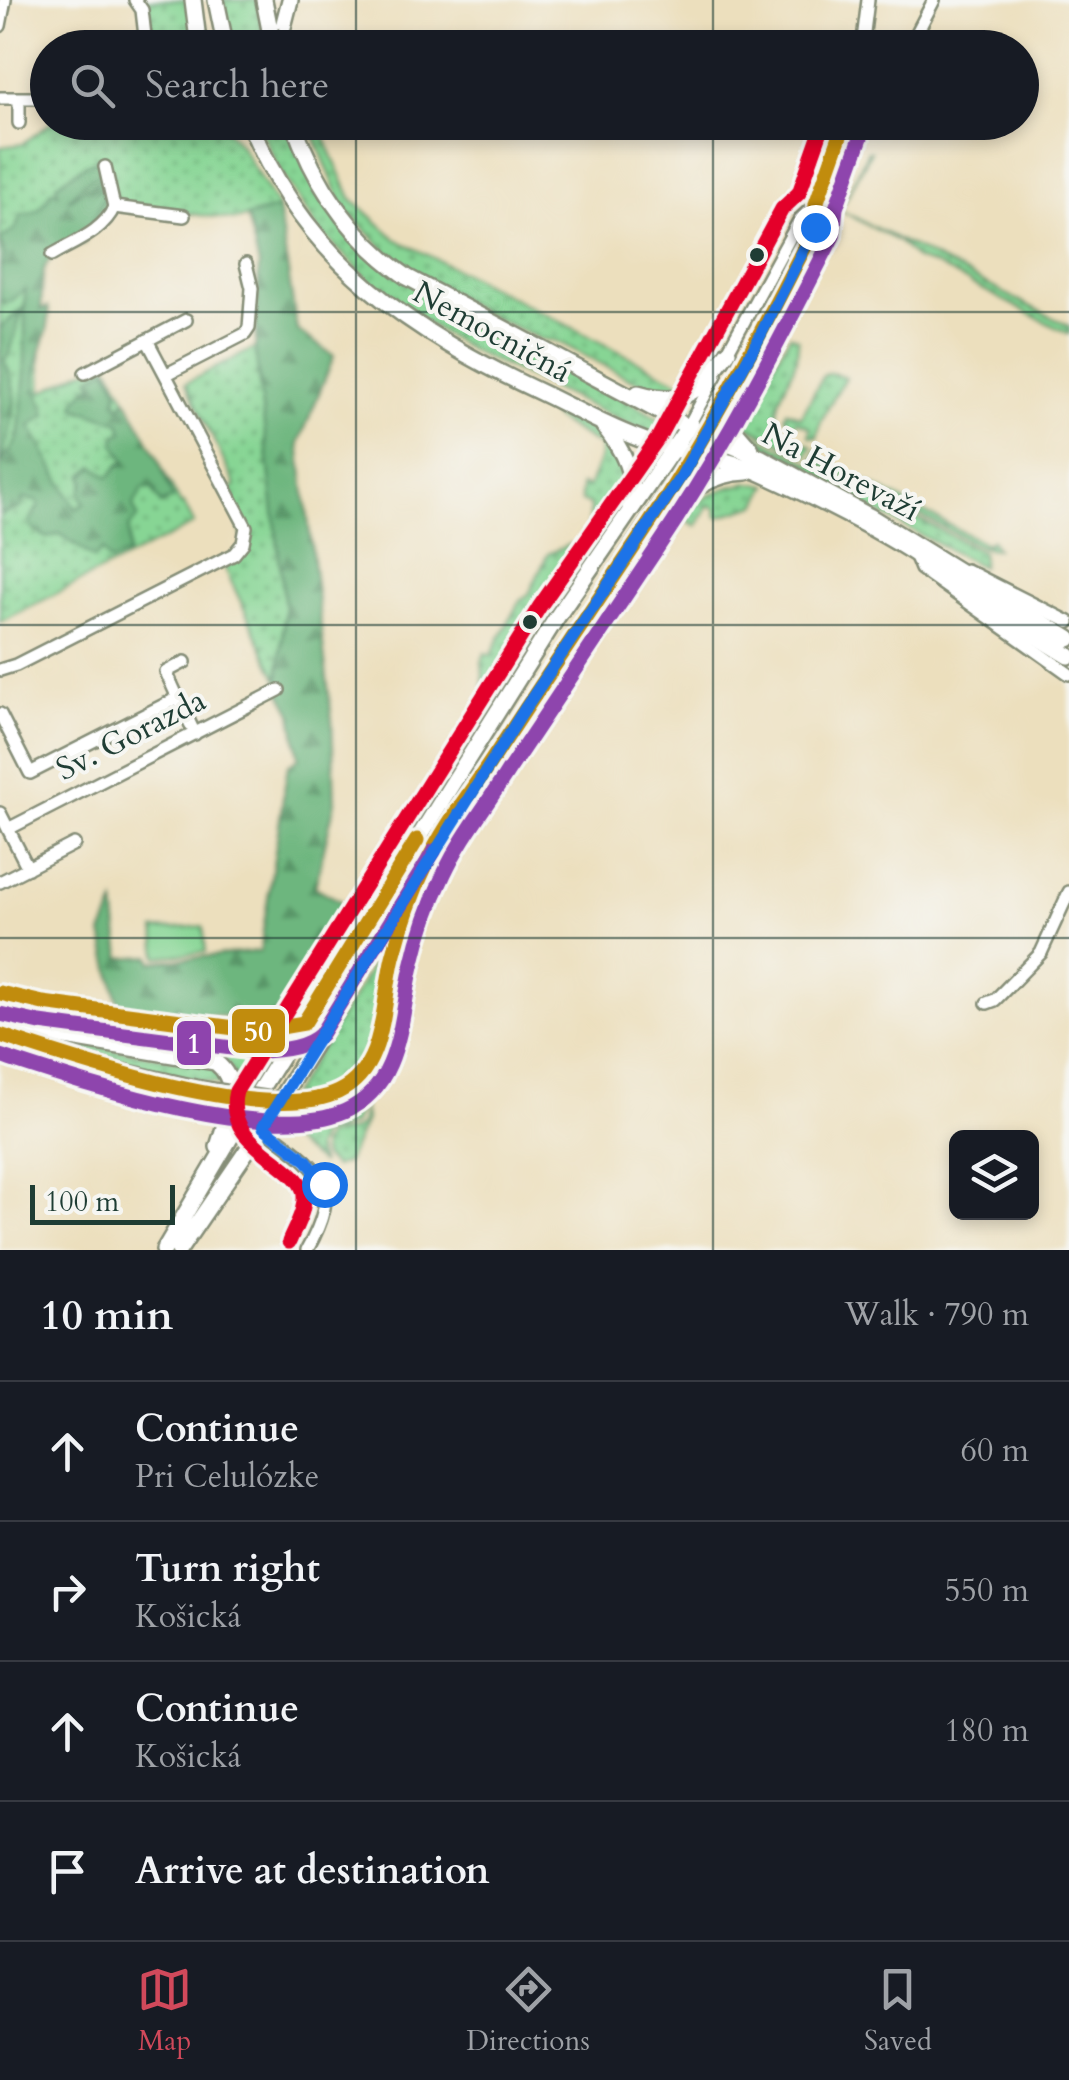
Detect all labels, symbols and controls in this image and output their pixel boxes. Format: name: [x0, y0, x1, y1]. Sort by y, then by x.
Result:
search box: [30, 30, 1039, 140]
icon: search: [65, 58, 120, 113]
text: Search here: [145, 59, 329, 111]
route end: [793, 205, 839, 251]
unlabelled marker: [747, 245, 767, 265]
street label: Nemocničná: [405, 270, 579, 394]
street label: Na Horevaží: [754, 412, 928, 532]
unlabelled marker: [520, 612, 540, 632]
street label: Sv. Gorazda: [49, 678, 213, 791]
line badge: 50: [230, 1007, 287, 1055]
text: 50: [244, 1013, 272, 1051]
line badge: 1: [175, 1019, 213, 1067]
text: 1: [187, 1025, 201, 1063]
map controls: [949, 1130, 1039, 1220]
button: layers: [949, 1130, 1039, 1220]
route start: [302, 1162, 348, 1208]
scale bar: [30, 1180, 175, 1224]
text: 100 m: [45, 1183, 119, 1221]
text: 10 min: [40, 1287, 173, 1344]
text: Walk · 790 m: [844, 1293, 1029, 1337]
text: Continue: [135, 1403, 299, 1455]
icon: ahead: [40, 1424, 95, 1479]
text: 60 m: [961, 1429, 1029, 1473]
text: Pri Celulózke: [135, 1455, 319, 1499]
text: Turn right: [135, 1543, 320, 1595]
icon: right: [40, 1564, 95, 1619]
text: 550 m: [944, 1569, 1029, 1613]
text: Košická: [135, 1595, 241, 1639]
text: Continue: [135, 1683, 299, 1735]
icon: ahead: [40, 1704, 95, 1759]
text: 180 m: [944, 1709, 1029, 1753]
text: Košická: [135, 1735, 241, 1779]
icon: arrive: [40, 1844, 95, 1899]
text: Arrive at destination: [135, 1845, 490, 1897]
tab: Map: [137, 1962, 192, 2060]
tab: Directions: [466, 1962, 590, 2060]
tab: Saved: [864, 1962, 932, 2060]

